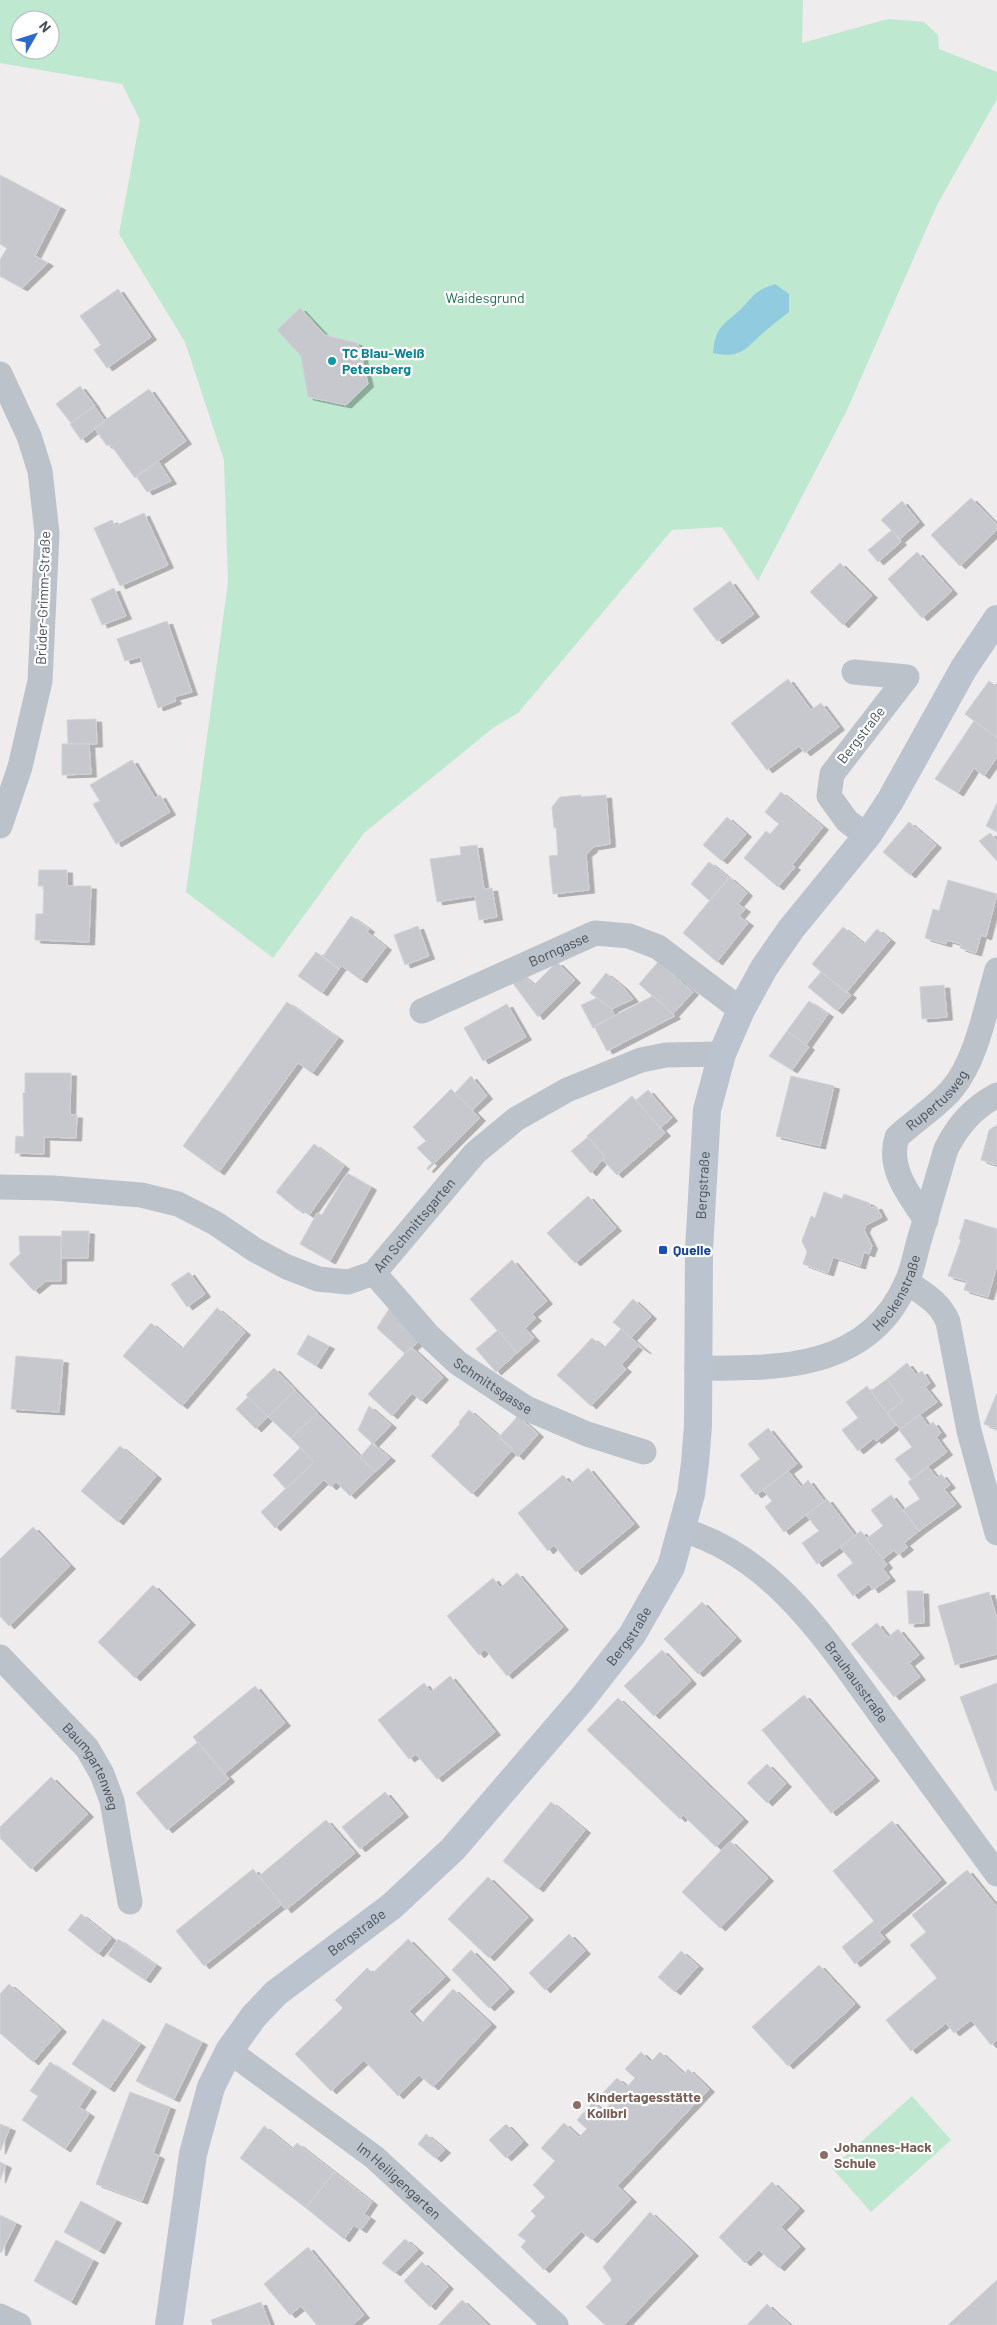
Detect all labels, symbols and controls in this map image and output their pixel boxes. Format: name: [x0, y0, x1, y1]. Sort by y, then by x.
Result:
north arrow: [10, 10, 60, 60]
text: N: [36, 18, 55, 35]
park label: Waidesgrund: [445, 289, 525, 306]
place label: TC Blau-Weiß Petersberg: [342, 344, 425, 377]
marker: TC Blau-Weiß Petersberg: [326, 355, 338, 367]
street label: Brüder-Grimm-Straße: [32, 531, 53, 665]
street label: Bergstraße: [833, 703, 888, 767]
street label: Borngasse: [526, 928, 591, 970]
street label: Rupertusweg: [902, 1067, 971, 1134]
street label: Bergstraße: [692, 1151, 713, 1220]
street label: Am Schmittsgarten: [369, 1174, 458, 1275]
place label: Quelle: [673, 1241, 711, 1258]
marker: Quelle: [657, 1244, 669, 1256]
street label: Heckenstraße: [868, 1253, 923, 1334]
street label: Schmittsgasse: [451, 1354, 535, 1418]
street label: Bergstraße: [602, 1603, 655, 1669]
street label: Brauhausstraße: [822, 1637, 892, 1726]
street label: Baumgartenweg: [59, 1719, 122, 1811]
street label: Bergstraße: [324, 1905, 389, 1959]
place label: Kindertagesstätte Kolibri: [587, 2088, 701, 2121]
marker: Kindertagesstätte Kolibri: [571, 2099, 583, 2111]
street label: Im Heiligengarten: [354, 2138, 445, 2223]
place label: Johannes-Hack Schule: [834, 2138, 932, 2171]
marker: Johannes-Hack Schule: [818, 2149, 830, 2161]

